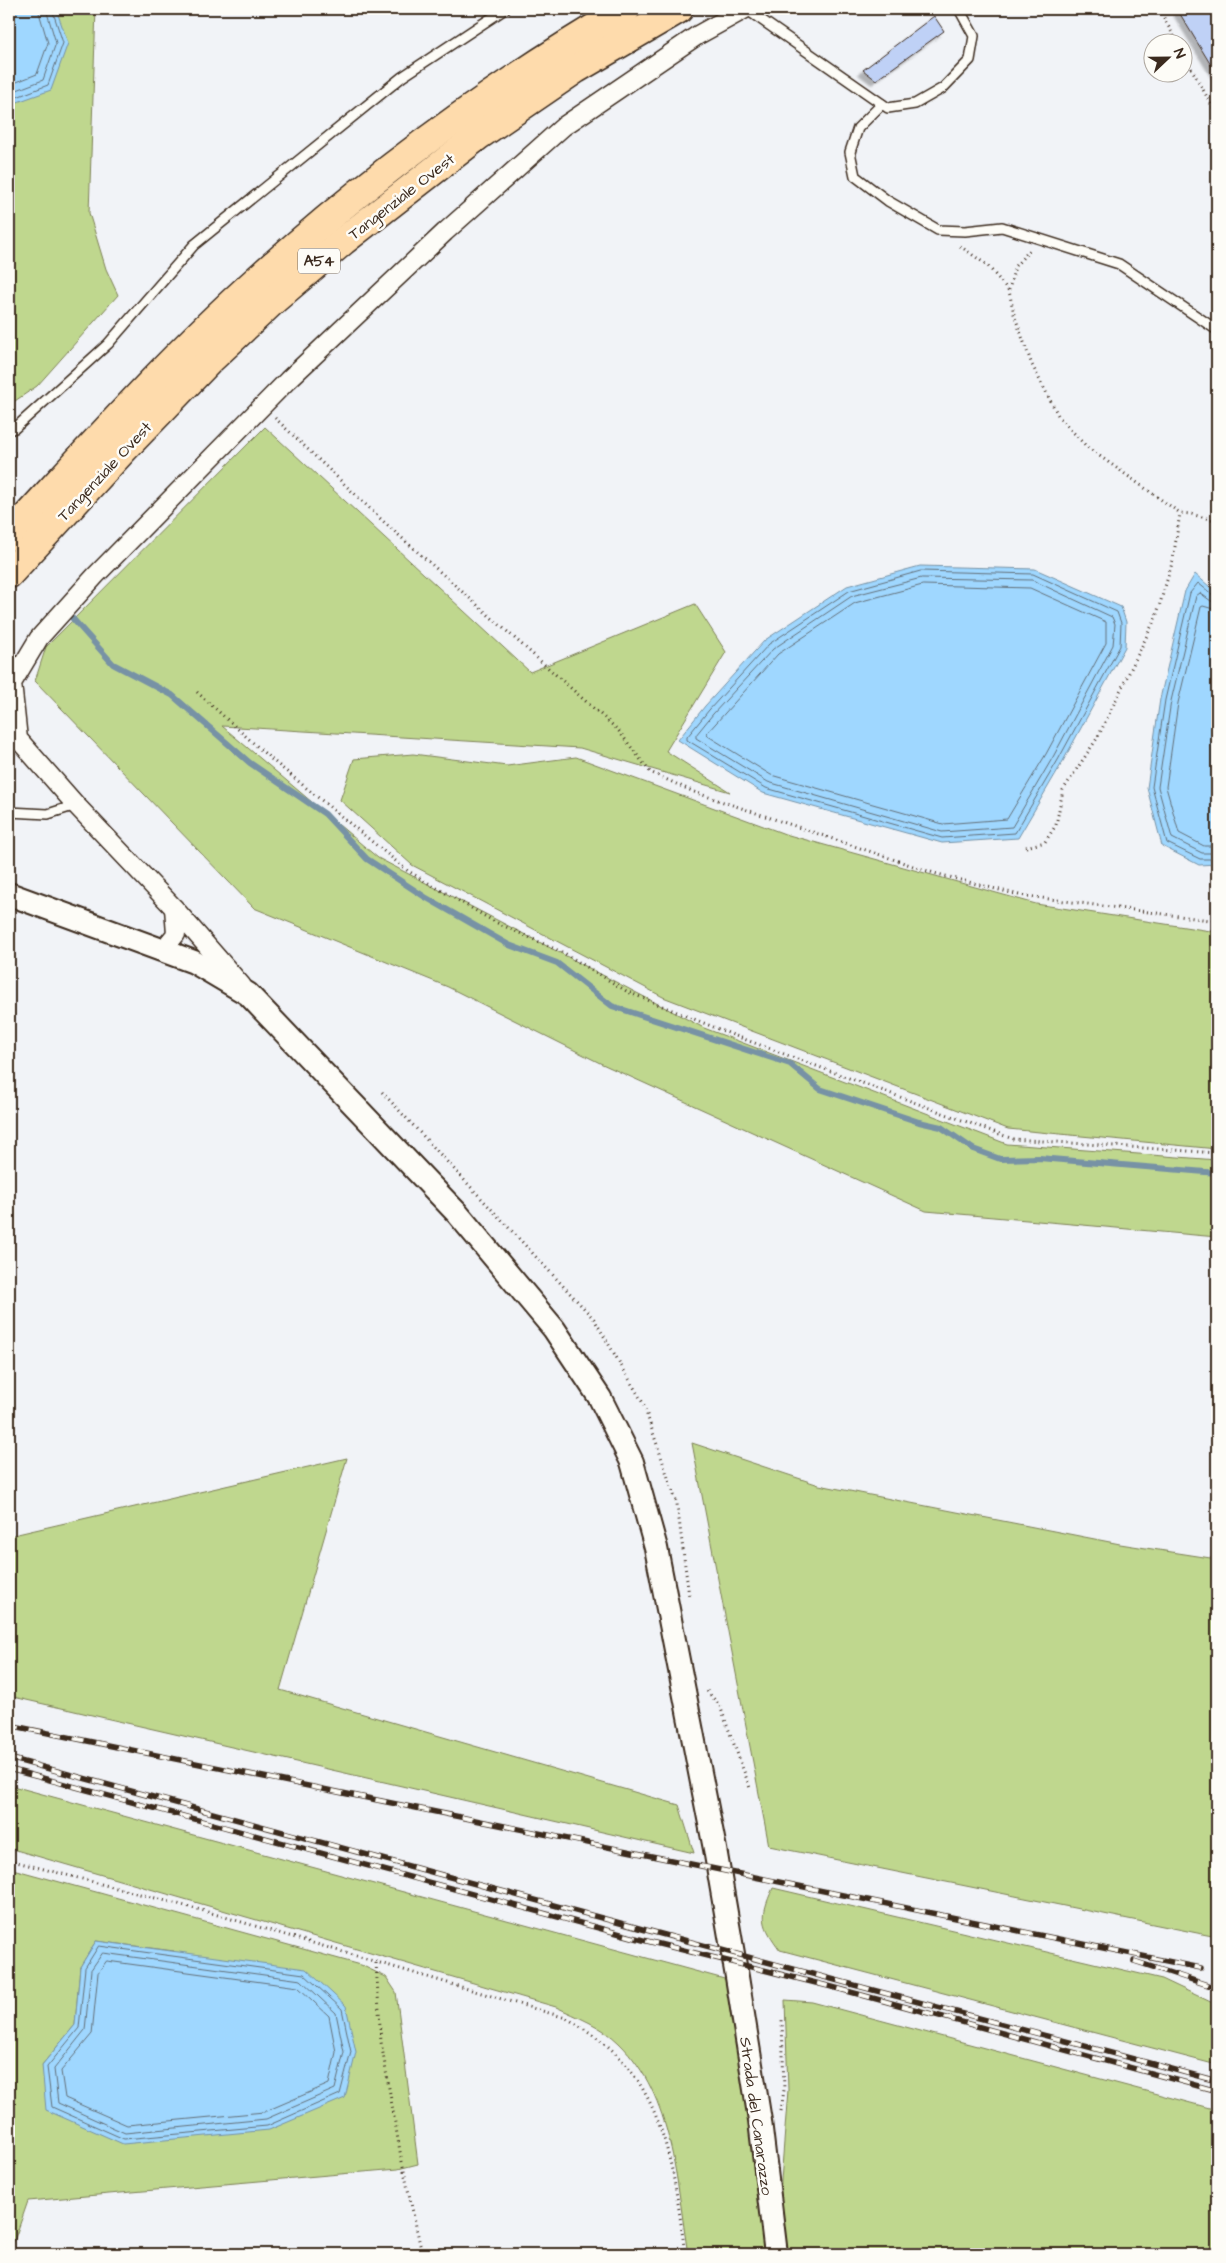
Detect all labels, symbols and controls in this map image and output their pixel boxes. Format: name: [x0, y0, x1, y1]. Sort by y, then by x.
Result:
north arrow: [1144, 32, 1194, 82]
text: N: [1168, 46, 1190, 62]
street label: Tangenziale Ovest: [344, 148, 460, 246]
road number: A54: [298, 248, 340, 274]
street label: Tangenziale Ovest: [53, 417, 158, 527]
street label: Strada del Canarazzo: [734, 2036, 778, 2197]

